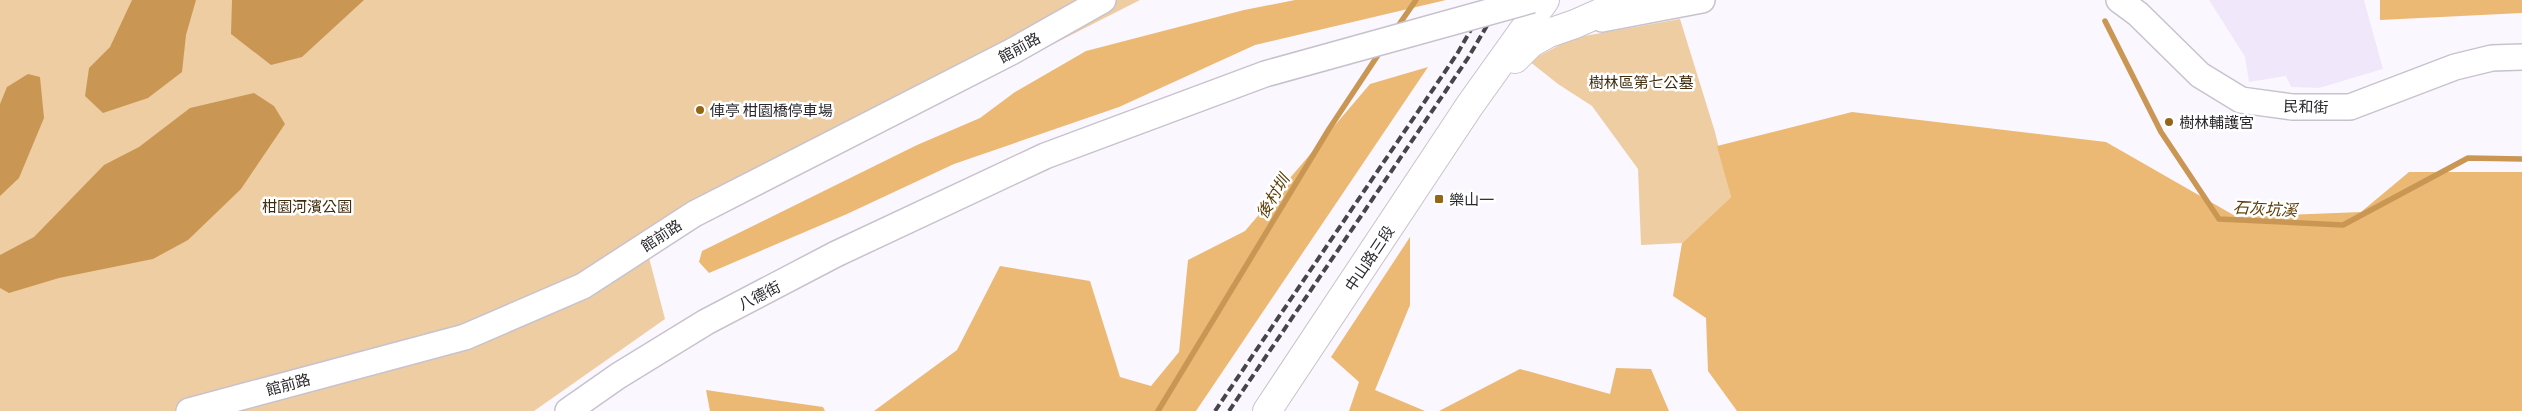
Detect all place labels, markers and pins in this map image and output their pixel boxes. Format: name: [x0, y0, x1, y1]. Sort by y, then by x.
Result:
place label: 俥亭 柑園橋停車場: [710, 101, 833, 119]
marker: 俥亭 柑園橋停車場: [694, 104, 706, 116]
place label: 樹林輔護宮: [2179, 113, 2254, 131]
marker: 樹林輔護宮: [2163, 116, 2175, 128]
place label: 樂山一: [1449, 190, 1494, 208]
marker: 樂山一: [1433, 193, 1445, 205]

